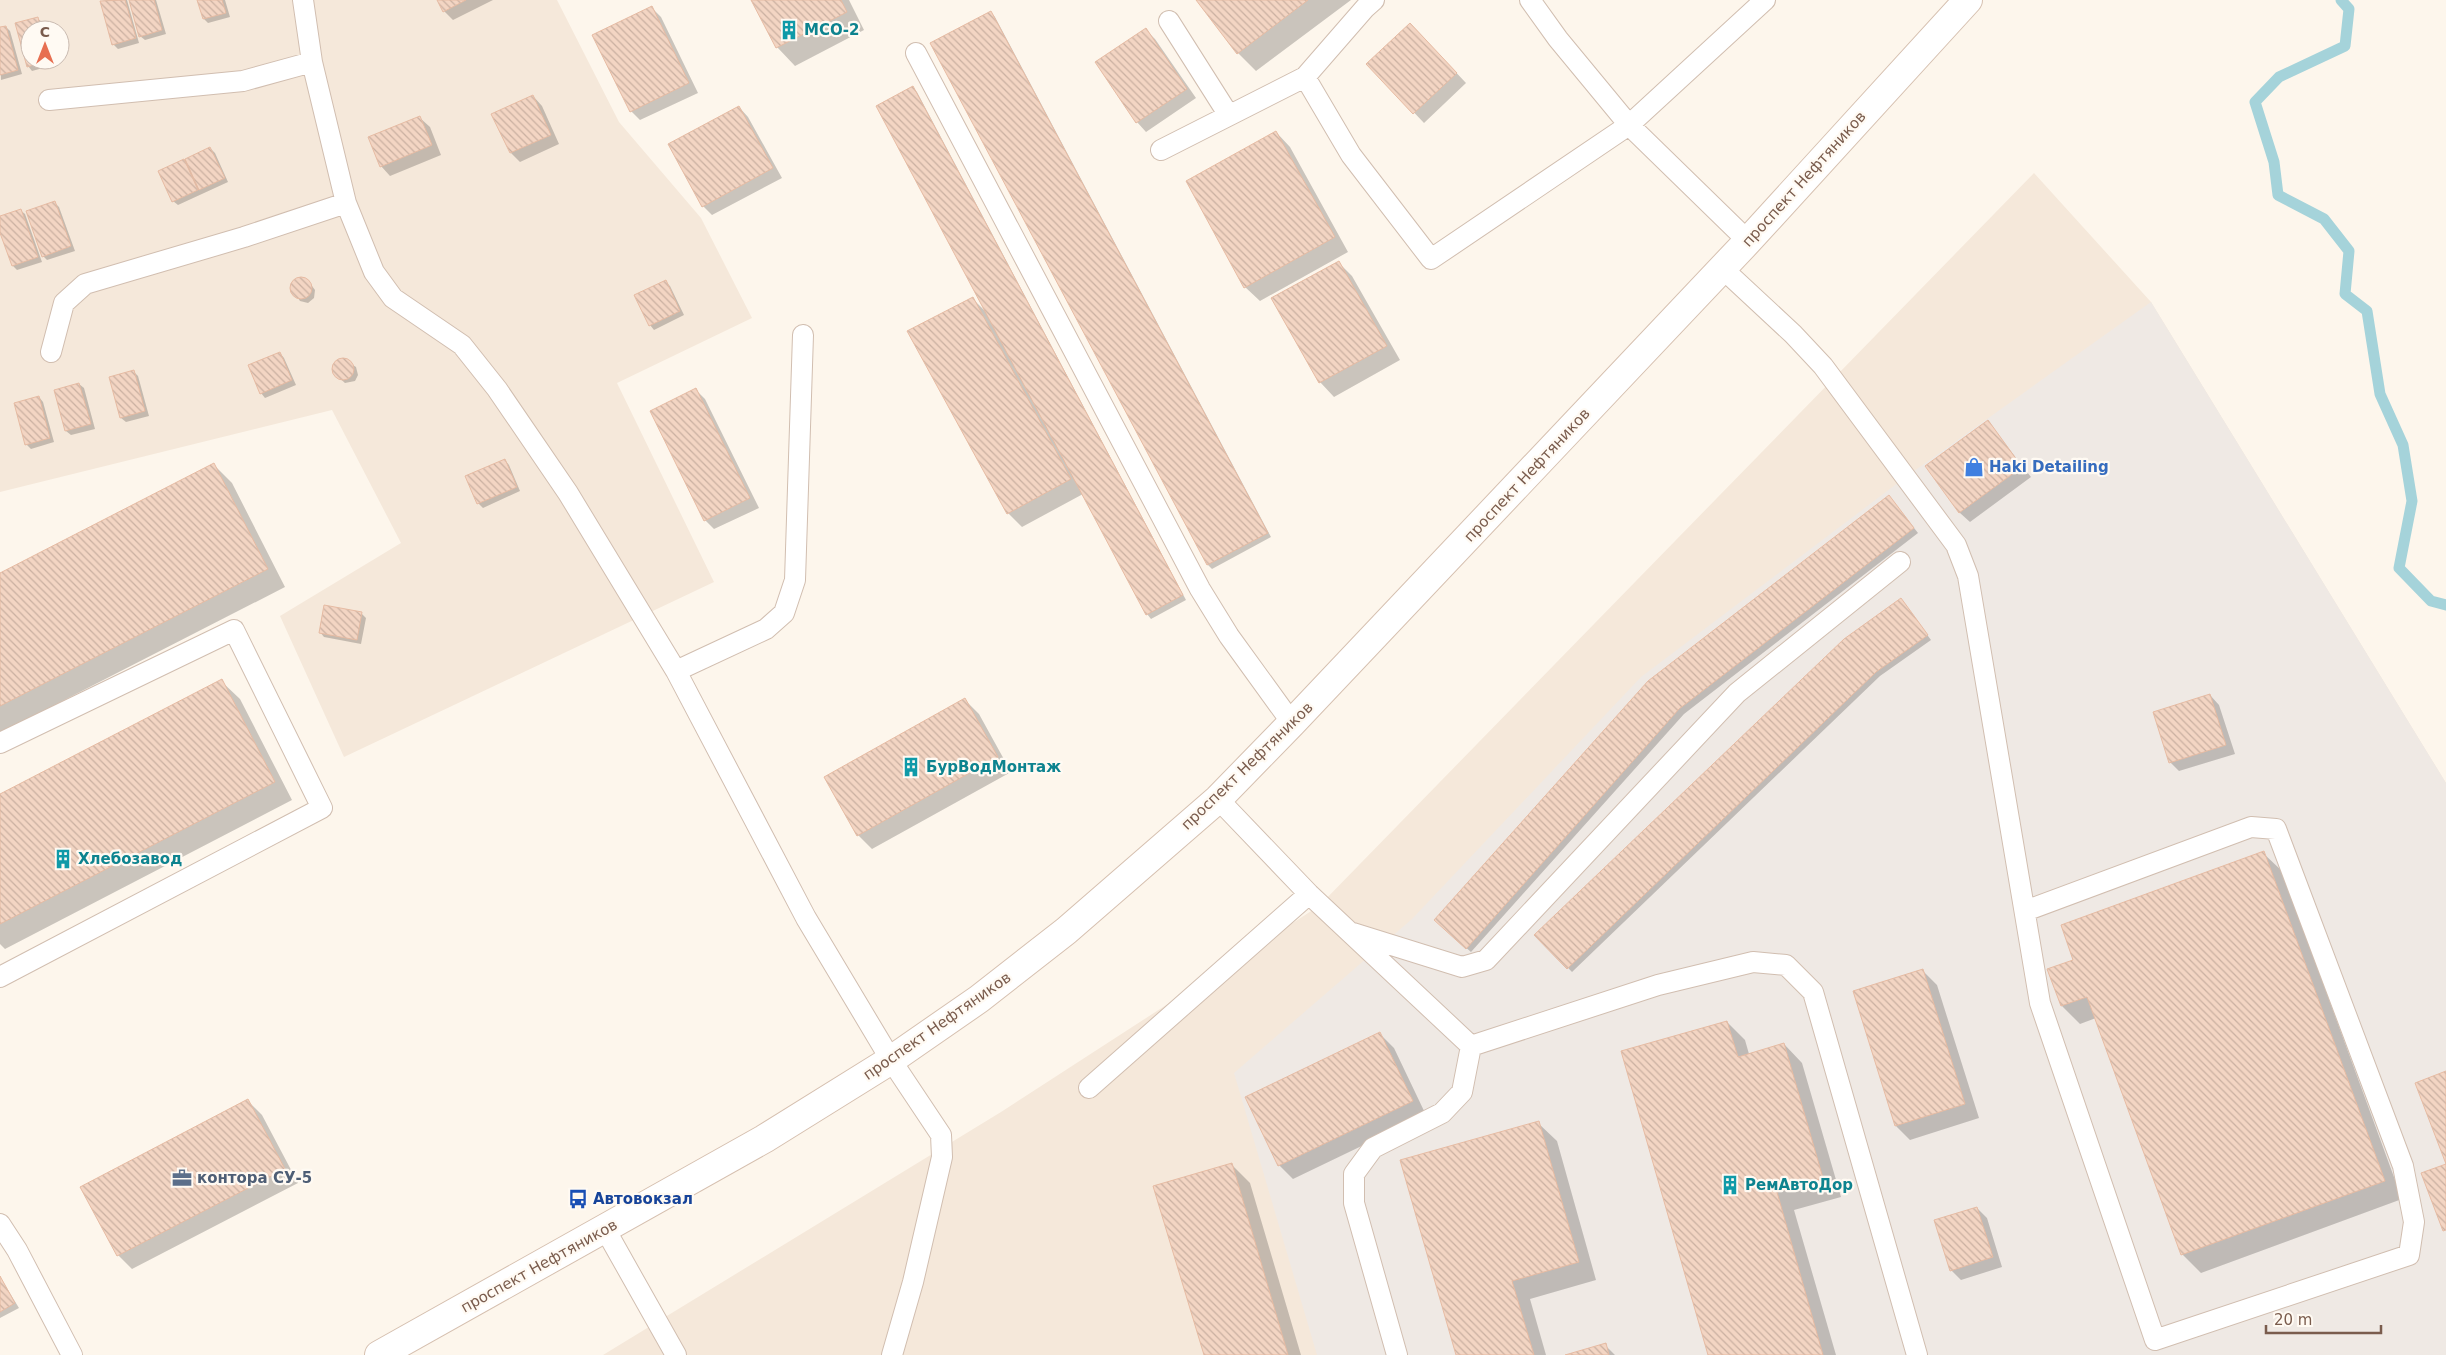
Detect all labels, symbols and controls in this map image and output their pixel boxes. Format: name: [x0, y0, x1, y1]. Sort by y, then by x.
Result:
building icon: МСО-2: [778, 19, 800, 41]
north arrow: [20, 20, 70, 70]
place label: МСО-2: [804, 21, 859, 39]
text: С: [40, 24, 50, 40]
street label: проспект Нефтяников: [1738, 108, 1870, 250]
street label: проспект Нефтяников: [1460, 404, 1594, 546]
shop icon: Haki Detailing: [1963, 456, 1985, 478]
place label: Haki Detailing: [1989, 458, 2109, 476]
street label: проспект Нефтяников: [1177, 698, 1317, 834]
building icon: БурВодМонтаж: [900, 756, 922, 778]
place label: БурВодМонтаж: [926, 758, 1061, 776]
building icon: Хлебозавод: [52, 848, 74, 870]
place label: Хлебозавод: [78, 850, 182, 868]
street label: проспект Нефтяников: [860, 968, 1014, 1084]
office icon: контора СУ-5: [171, 1167, 193, 1189]
place label: контора СУ-5: [197, 1169, 312, 1187]
building icon: РемАвтоДор: [1719, 1174, 1741, 1196]
place label: РемАвтоДор: [1745, 1176, 1853, 1194]
bus stop icon: Автовокзал: [567, 1188, 589, 1210]
place label: Автовокзал: [593, 1190, 693, 1208]
street label: проспект Нефтяников: [458, 1215, 620, 1317]
scale bar: [2266, 1302, 2381, 1334]
text: 20 m: [2274, 1311, 2312, 1329]

